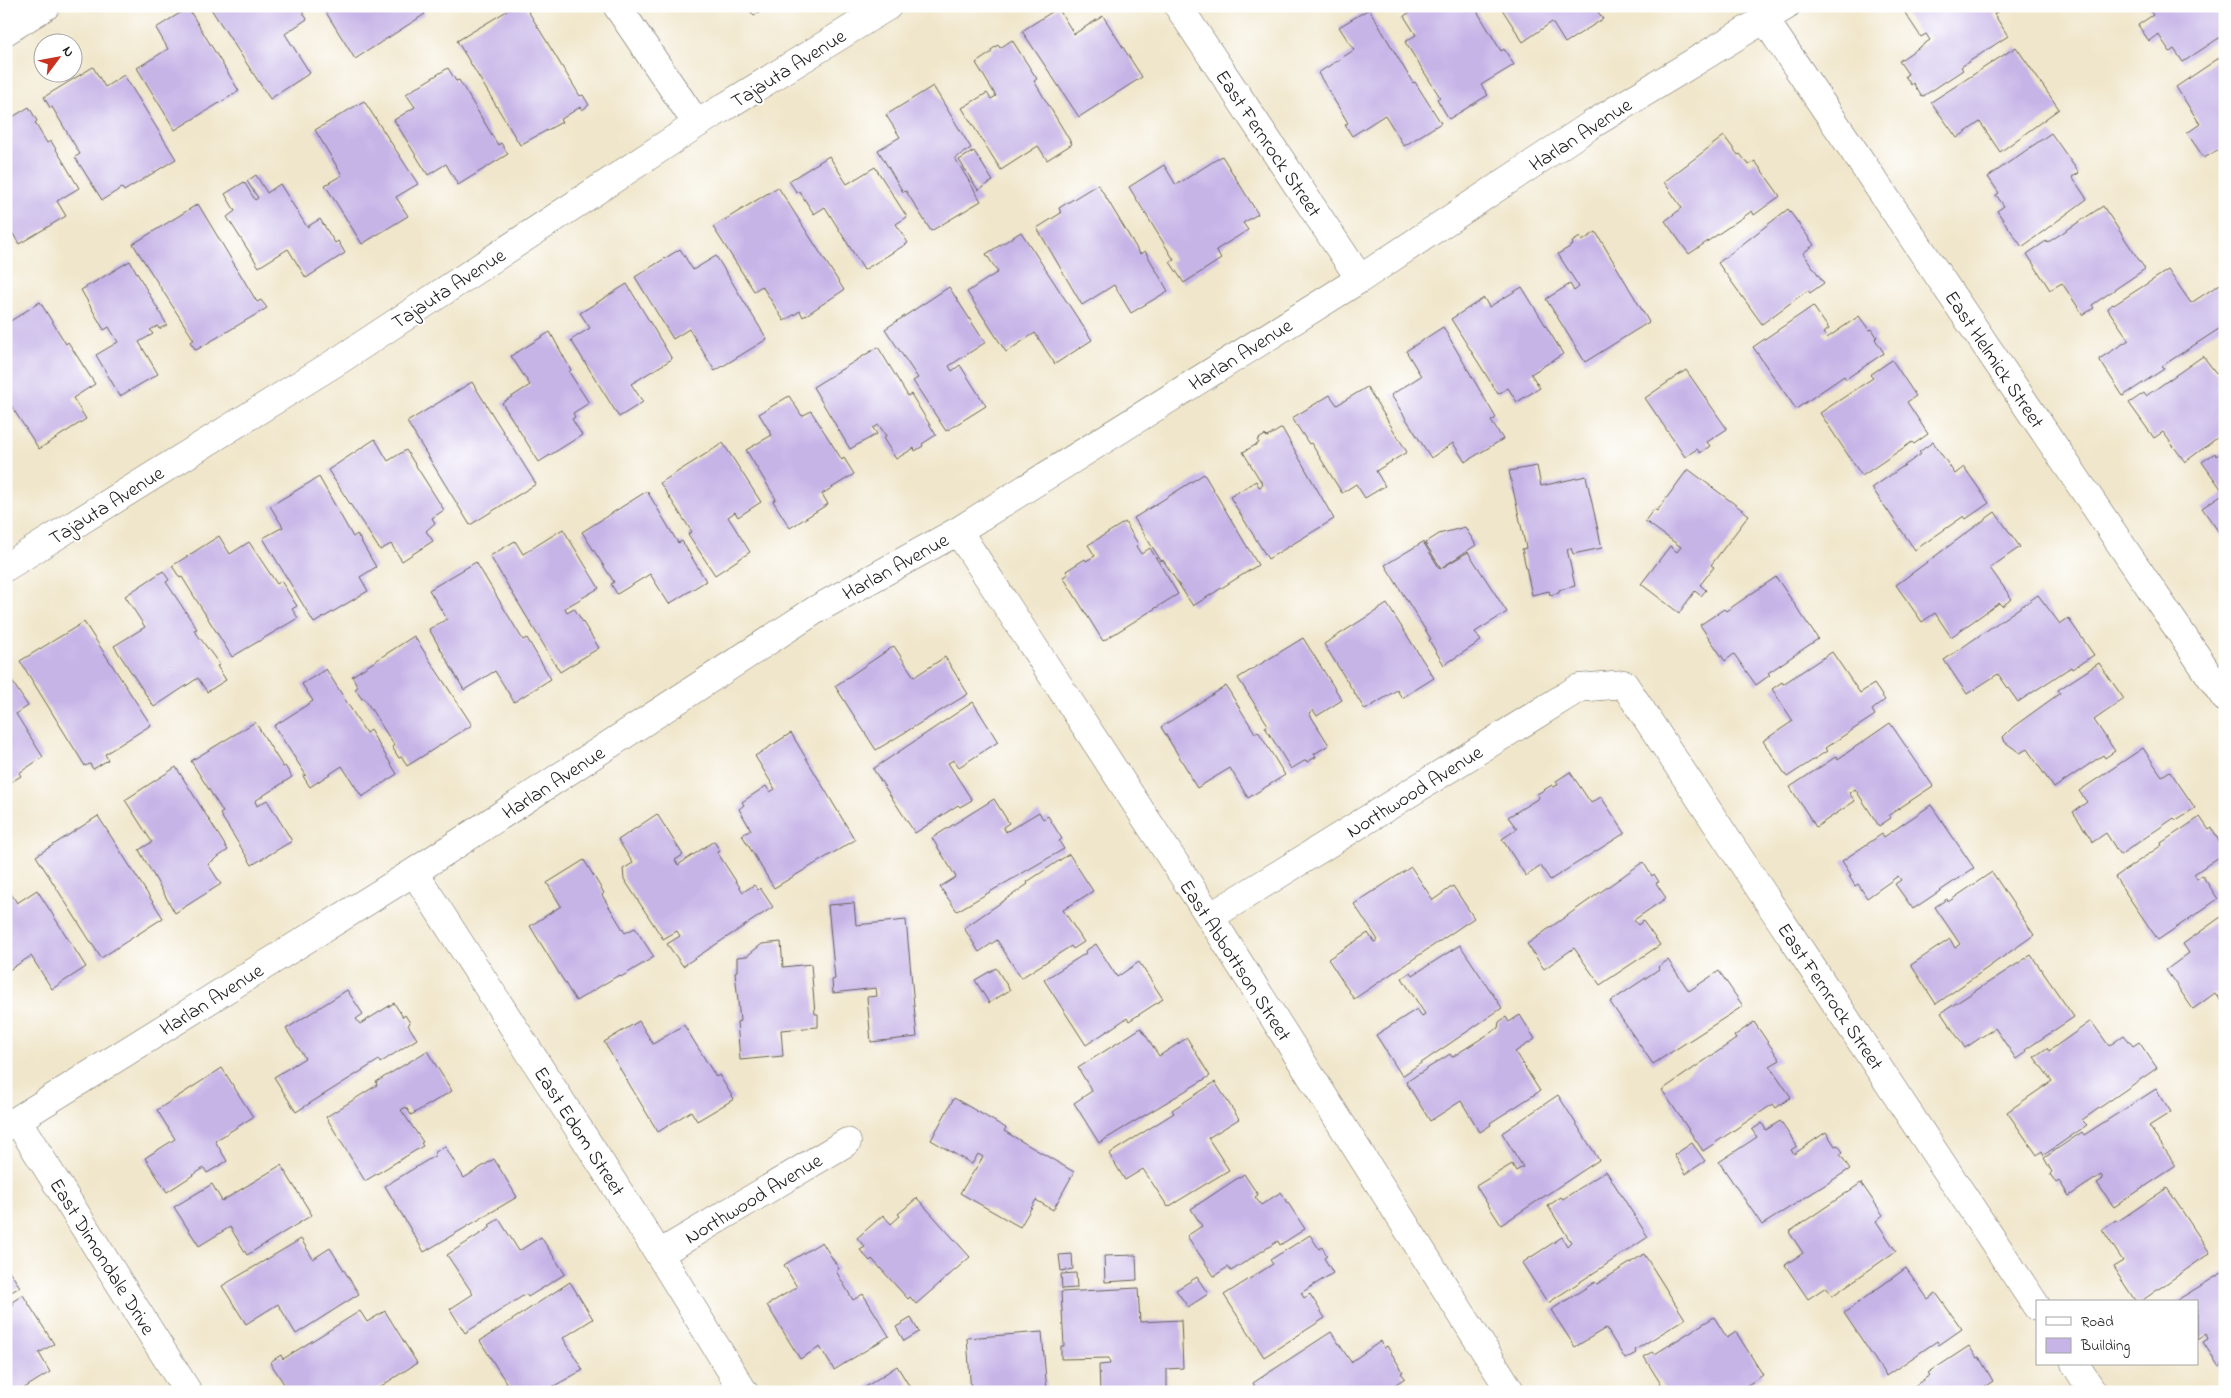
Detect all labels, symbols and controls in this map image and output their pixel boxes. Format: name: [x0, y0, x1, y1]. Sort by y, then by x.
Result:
street label: Tajauta Avenue: [726, 23, 852, 117]
north arrow: [32, 32, 82, 82]
text: N: [56, 42, 79, 61]
street label: East Fernrock Street: [1207, 65, 1327, 224]
street label: Harlan Avenue: [1524, 92, 1639, 180]
street label: Tajauta Avenue: [387, 242, 512, 338]
street label: East Helmick Street: [1936, 286, 2050, 435]
street label: Harlan Avenue: [1184, 313, 1299, 400]
street label: Tajauta Avenue: [44, 460, 170, 554]
street label: Harlan Avenue: [838, 527, 955, 609]
street label: Northwood Avenue: [1341, 739, 1489, 847]
street label: Harlan Avenue: [497, 740, 612, 828]
street label: East Abbottson Street: [1171, 875, 1297, 1048]
street label: East Fernrock Street: [1769, 918, 1889, 1077]
street label: Harlan Avenue: [155, 958, 270, 1045]
street label: East Edom Street: [525, 1062, 631, 1203]
street label: Northwood Avenue: [680, 1148, 829, 1253]
street label: East Dimondale Drive: [41, 1173, 161, 1341]
legend: [2036, 1300, 2198, 1366]
text: Road: [2081, 1311, 2114, 1333]
text: Building: [2080, 1335, 2130, 1358]

